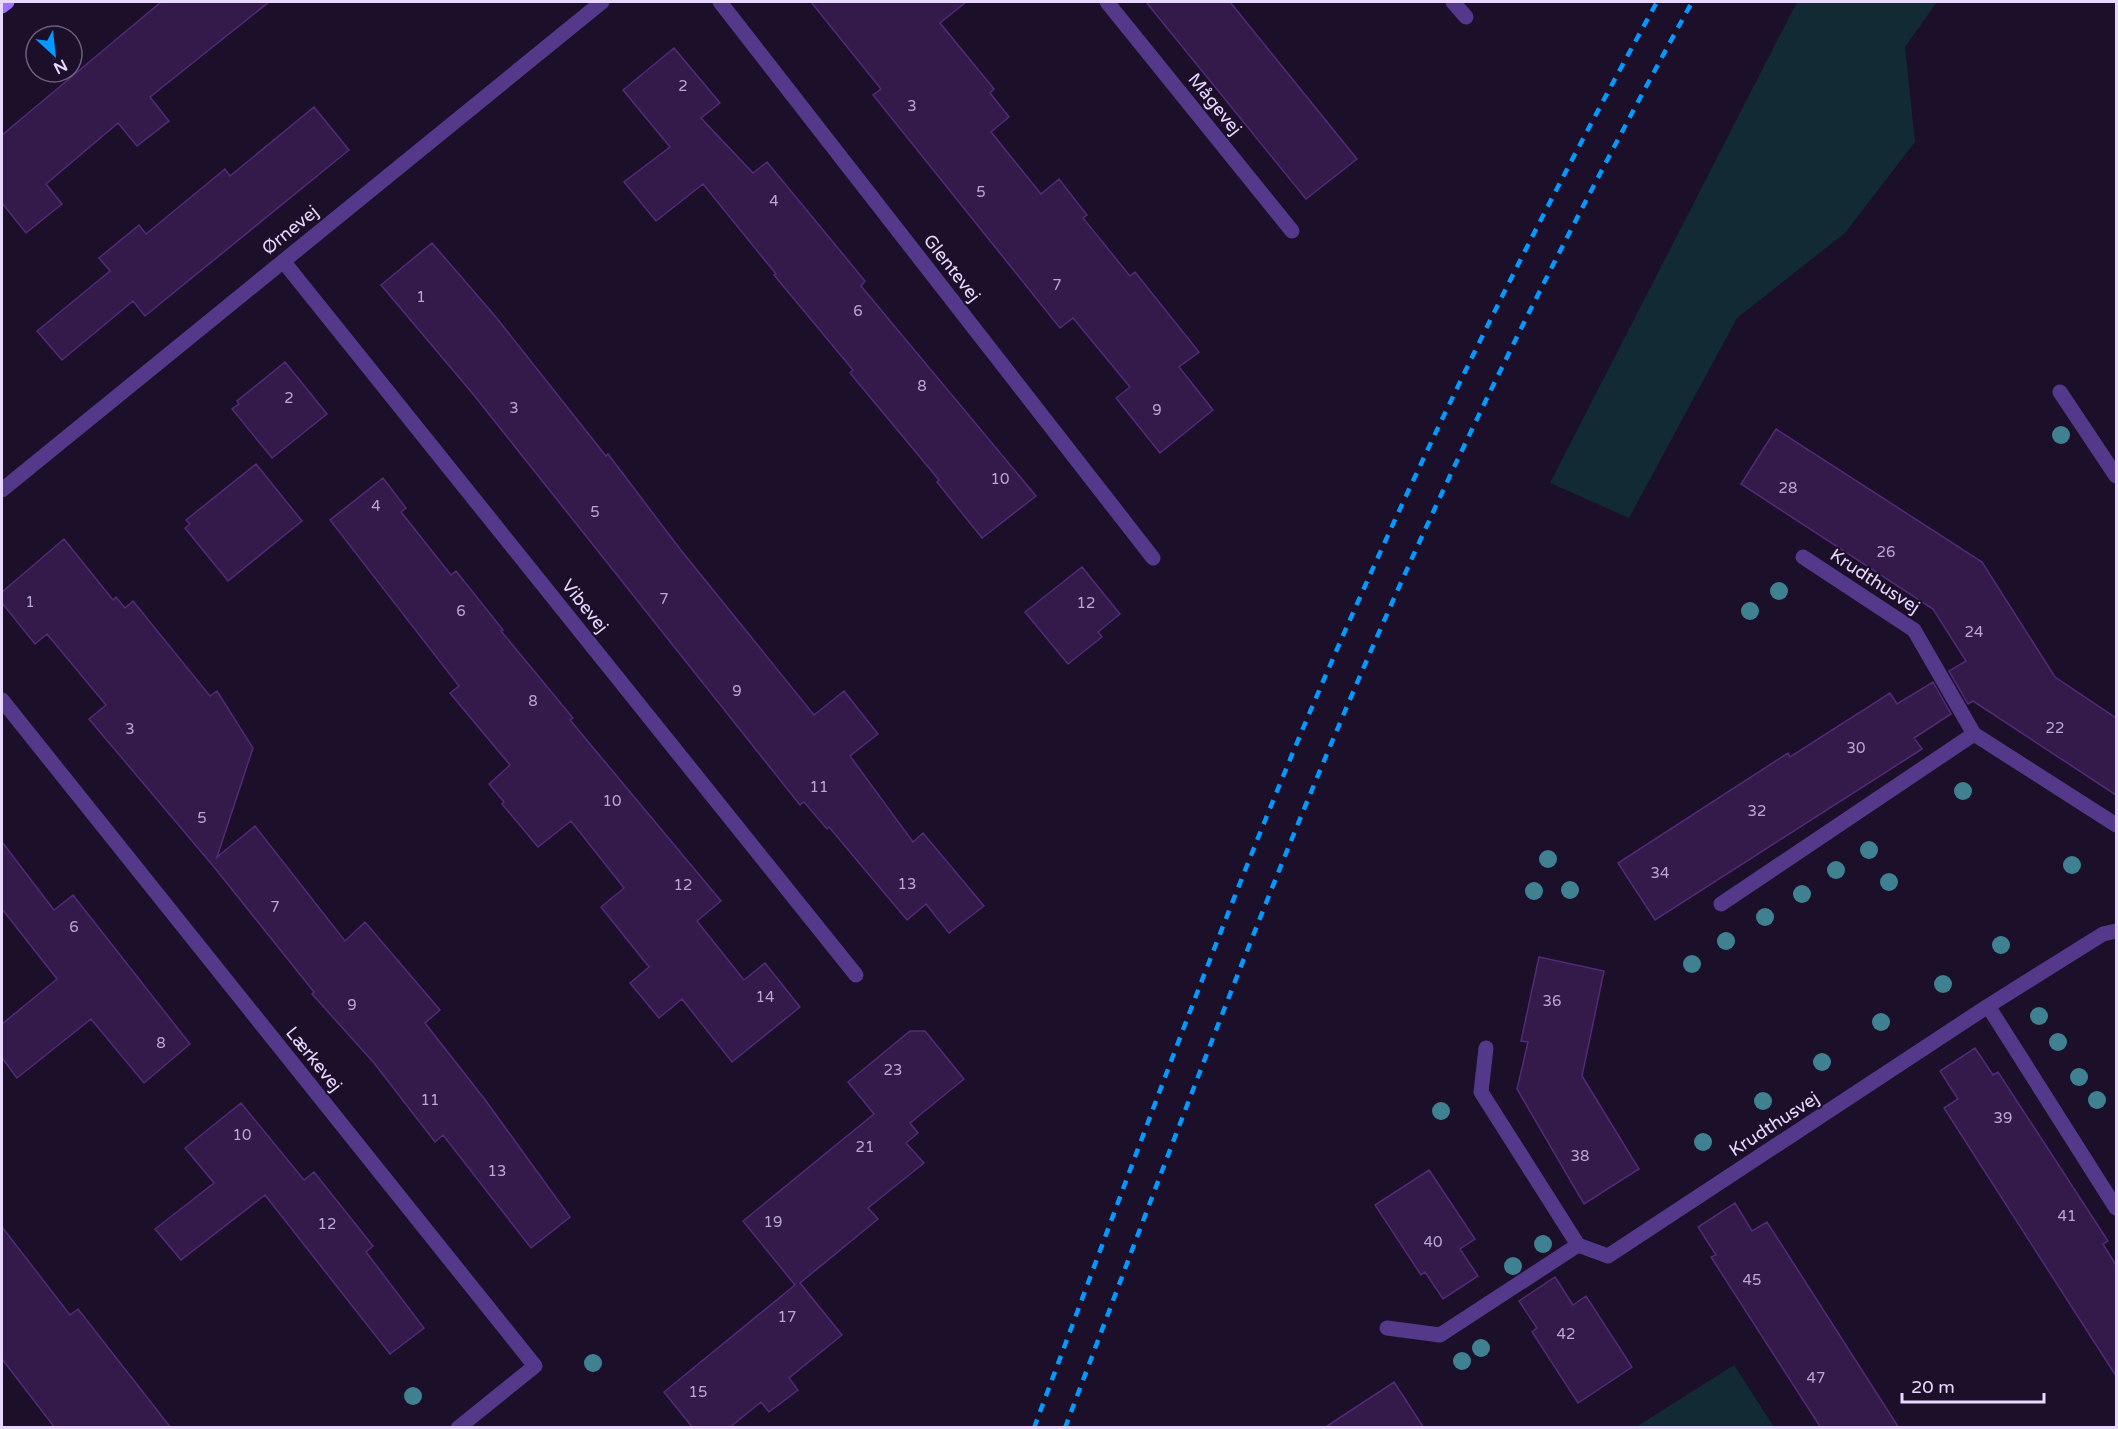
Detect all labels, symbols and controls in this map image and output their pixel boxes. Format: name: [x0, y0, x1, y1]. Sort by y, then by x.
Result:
north arrow: [24, 24, 84, 84]
text: N: [50, 55, 71, 78]
street label: Mågevej: [1183, 69, 1247, 139]
house number: 2: [678, 77, 688, 95]
house number: 3: [907, 97, 917, 115]
house number: 5: [976, 183, 986, 201]
house number: 4: [769, 192, 779, 210]
street label: Ørnevej: [257, 200, 323, 260]
street label: Glentevej: [919, 230, 985, 306]
house number: 7: [1052, 276, 1062, 294]
house number: 1: [416, 288, 426, 306]
house number: 6: [853, 302, 863, 320]
house number: 8: [917, 377, 927, 395]
house number: 2: [284, 389, 294, 407]
house number: 3: [509, 399, 519, 417]
house number: 9: [1152, 401, 1162, 419]
house number: 10: [991, 470, 1009, 488]
house number: 28: [1779, 479, 1797, 497]
house number: 4: [371, 497, 381, 515]
house number: 5: [590, 503, 600, 521]
house number: 26: [1877, 543, 1895, 561]
street label: Krudthusvej: [1826, 544, 1924, 618]
street label: Vibevej: [557, 575, 613, 637]
house number: 7: [659, 590, 669, 608]
house number: 1: [25, 593, 35, 611]
house number: 12: [1077, 594, 1095, 612]
house number: 6: [456, 602, 466, 620]
house number: 24: [1965, 623, 1983, 641]
house number: 9: [732, 682, 742, 700]
house number: 8: [528, 692, 538, 710]
house number: 22: [2046, 719, 2064, 737]
house number: 3: [125, 720, 135, 738]
house number: 30: [1847, 739, 1865, 757]
house number: 11: [810, 778, 828, 796]
house number: 10: [603, 792, 621, 810]
house number: 32: [1748, 802, 1766, 820]
house number: 5: [197, 809, 207, 827]
house number: 34: [1651, 864, 1669, 882]
house number: 13: [898, 875, 916, 893]
house number: 12: [674, 876, 692, 894]
house number: 7: [270, 898, 280, 916]
house number: 6: [69, 918, 79, 936]
house number: 14: [756, 988, 774, 1006]
house number: 36: [1543, 992, 1561, 1010]
house number: 9: [347, 996, 357, 1014]
street label: Lærkevej: [281, 1022, 347, 1096]
house number: 8: [156, 1034, 166, 1052]
house number: 23: [884, 1061, 902, 1079]
street label: Krudthusvej: [1725, 1087, 1823, 1161]
house number: 11: [421, 1091, 439, 1109]
house number: 39: [1994, 1109, 2012, 1127]
house number: 10: [233, 1126, 251, 1144]
house number: 21: [856, 1138, 874, 1156]
house number: 38: [1571, 1147, 1589, 1165]
house number: 13: [488, 1162, 506, 1180]
house number: 41: [2058, 1207, 2076, 1225]
house number: 19: [764, 1213, 782, 1231]
house number: 12: [318, 1215, 336, 1233]
house number: 40: [1424, 1233, 1442, 1251]
house number: 45: [1743, 1271, 1761, 1289]
house number: 17: [778, 1308, 796, 1326]
house number: 42: [1557, 1325, 1575, 1343]
scale bar: [1902, 1366, 2044, 1404]
house number: 47: [1807, 1369, 1825, 1387]
text: 20 m: [1911, 1376, 1955, 1398]
house number: 15: [689, 1383, 707, 1401]

